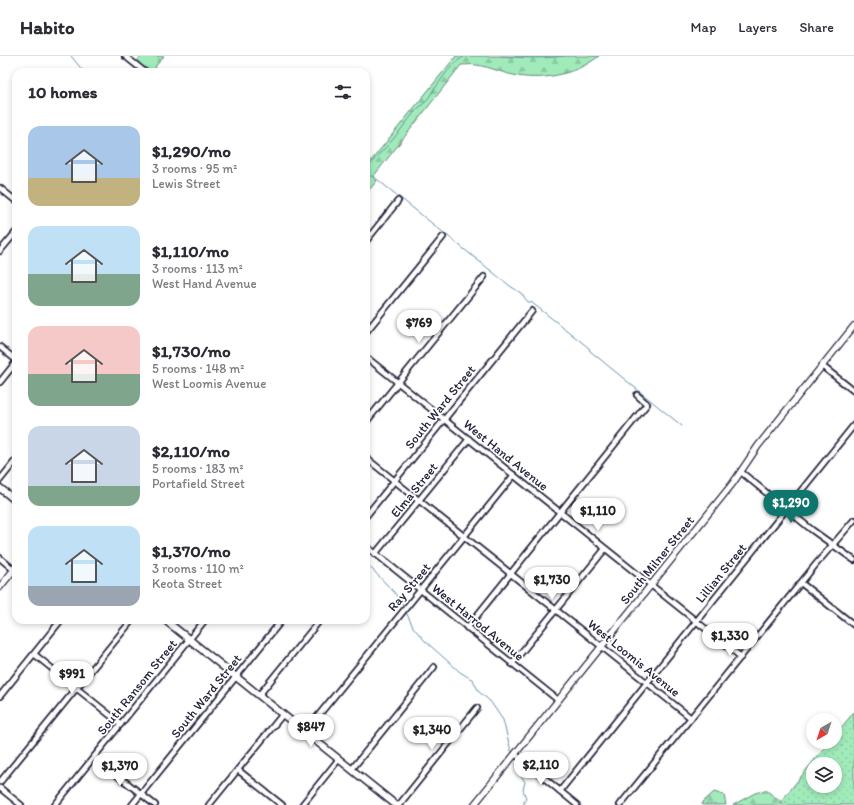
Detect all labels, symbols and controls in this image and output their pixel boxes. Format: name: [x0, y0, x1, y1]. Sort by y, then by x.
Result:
text: Habito: [20, 16, 75, 39]
text: Map: [691, 19, 716, 36]
text: Layers: [738, 19, 777, 36]
text: Share: [799, 19, 834, 36]
icon: filters: [332, 81, 354, 103]
text: 10 homes: [28, 82, 97, 102]
text: $1,290/mo: [152, 141, 231, 161]
icon: home: [60, 142, 108, 190]
text: 3 rooms · 95 m²: [152, 161, 237, 176]
text: Lewis Street: [152, 176, 220, 191]
text: $1,110/mo: [152, 241, 229, 261]
icon: home: [60, 242, 108, 290]
text: 3 rooms · 113 m²: [152, 261, 243, 276]
text: West Hand Avenue: [152, 276, 257, 291]
pin: $769: [395, 310, 443, 344]
text: $769: [406, 315, 432, 330]
text: $1,730/mo: [152, 341, 231, 361]
icon: home: [60, 342, 108, 390]
text: 5 rooms · 148 m²: [152, 361, 244, 376]
street label: South Ward Street: [402, 362, 478, 452]
text: West Loomis Avenue: [152, 376, 267, 391]
street label: West Hand Avenue: [461, 416, 551, 494]
text: $2,110/mo: [152, 441, 230, 461]
icon: home: [60, 442, 108, 490]
street label: Elma Street: [388, 460, 441, 520]
text: 5 rooms · 183 m²: [152, 461, 244, 476]
text: Portafield Street: [152, 476, 245, 491]
pin: $1,290: [758, 490, 824, 524]
text: $1,290: [772, 495, 810, 510]
pin: $1,110: [565, 498, 631, 532]
text: $1,110: [580, 503, 616, 518]
street label: South Milner Street: [617, 513, 697, 607]
street label: Lillian Street: [693, 540, 750, 606]
text: $1,370/mo: [152, 541, 231, 561]
icon: home: [60, 542, 108, 590]
street label: Ray Street: [385, 560, 434, 614]
text: 3 rooms · 110 m²: [152, 561, 244, 576]
pin: $1,730: [519, 567, 585, 601]
text: $1,730: [533, 572, 571, 587]
text: Keota Street: [152, 576, 222, 591]
street label: West Harrod Avenue: [429, 580, 527, 664]
street label: West Loomis Avenue: [585, 616, 683, 700]
pin: $1,330: [697, 623, 763, 657]
text: $1,330: [711, 628, 749, 643]
street label: South Ransom Street: [94, 636, 180, 738]
street label: South Ward Street: [168, 651, 244, 741]
pin: $991: [48, 661, 96, 695]
text: $991: [59, 666, 85, 681]
north arrow: [806, 713, 842, 749]
map controls: [806, 713, 842, 793]
pin: $847: [287, 714, 335, 748]
pin: $1,340: [399, 717, 465, 751]
text: $847: [297, 719, 325, 734]
text: $1,340: [413, 722, 451, 737]
pin: $2,110: [508, 752, 574, 786]
pin: $1,370: [87, 753, 153, 787]
text: $2,110: [523, 757, 559, 772]
button: layers: [806, 757, 842, 793]
text: $1,370: [101, 758, 139, 773]

